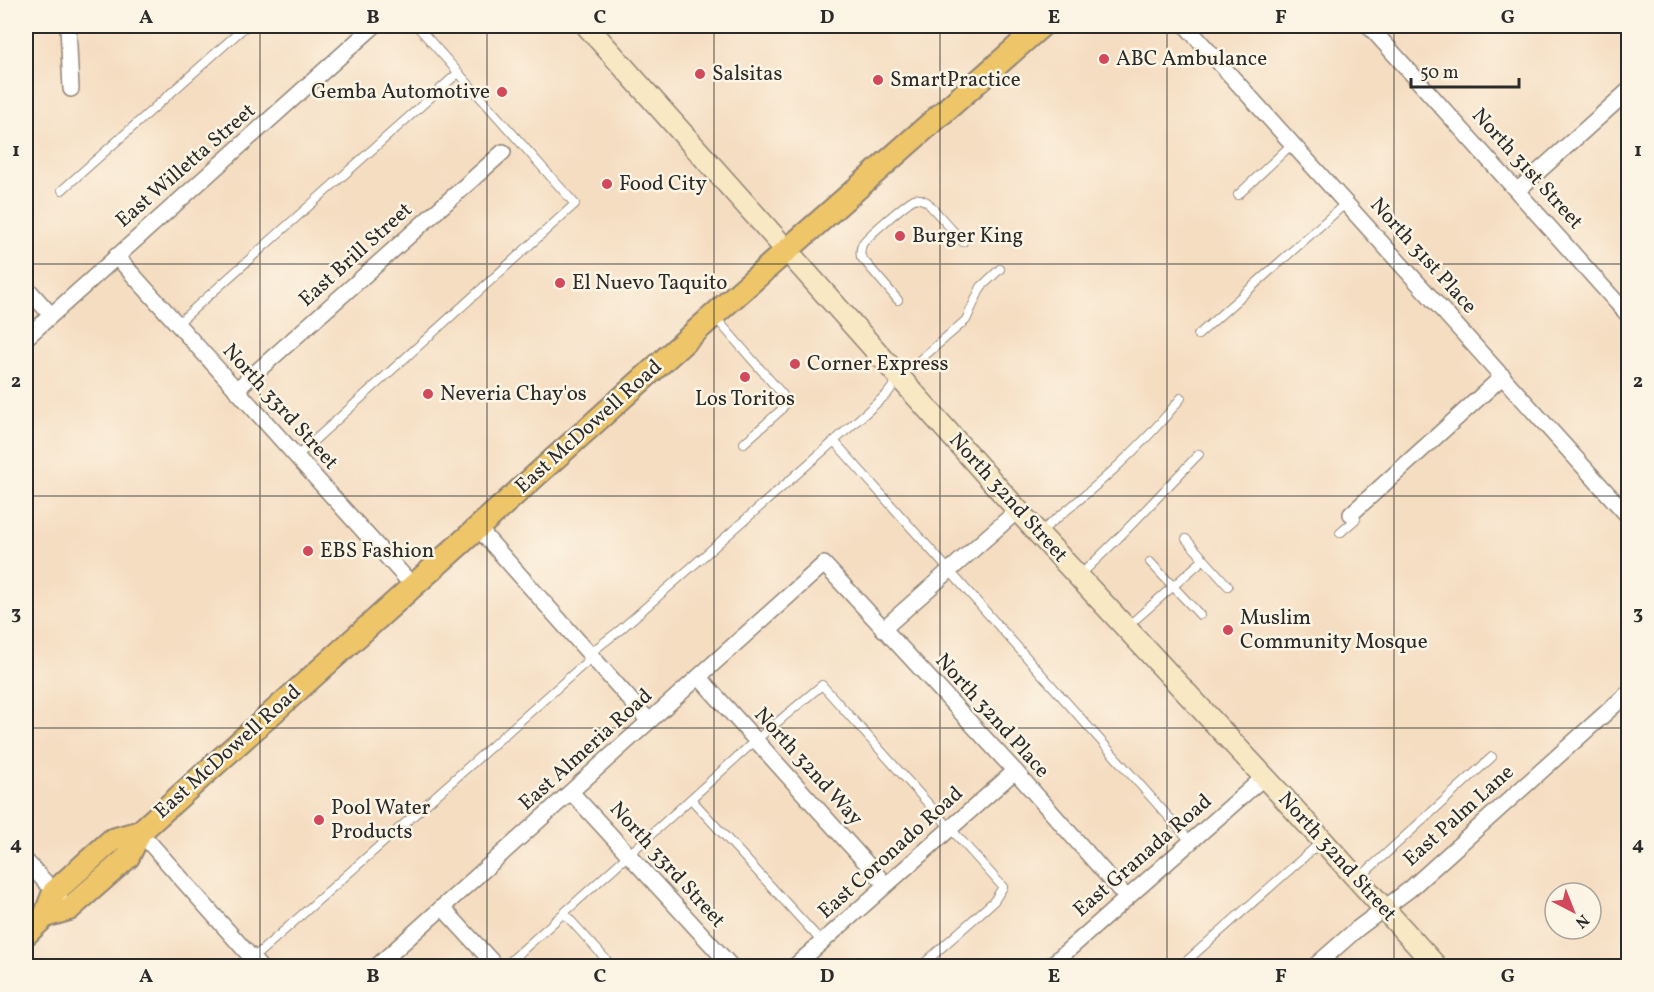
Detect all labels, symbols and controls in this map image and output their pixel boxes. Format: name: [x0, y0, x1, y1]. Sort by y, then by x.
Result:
text: A: [139, 4, 153, 32]
text: B: [366, 4, 380, 32]
text: C: [594, 4, 607, 32]
text: D: [820, 4, 834, 32]
text: E: [1048, 4, 1060, 32]
text: F: [1275, 4, 1287, 32]
text: G: [1501, 4, 1515, 32]
place label: ABC Ambulance: [1116, 45, 1267, 74]
scale bar: [1411, 51, 1519, 89]
marker: ABC Ambulance: [1097, 52, 1111, 66]
place label: Salsitas: [712, 60, 782, 89]
text: 50 m: [1420, 61, 1459, 86]
place label: SmartPractice: [890, 66, 1021, 95]
marker: Salsitas: [693, 67, 707, 81]
marker: SmartPractice: [871, 73, 885, 87]
place label: Gemba Automotive: [311, 78, 490, 107]
marker: Gemba Automotive: [495, 85, 509, 99]
street label: East Willetta Street: [110, 97, 262, 235]
street label: North 31st Street: [1465, 102, 1589, 236]
text: 1: [12, 137, 20, 165]
text: 1: [1634, 137, 1642, 165]
place label: Food City: [619, 170, 708, 199]
marker: Food City: [600, 177, 614, 191]
street label: North 31st Place: [1363, 192, 1483, 321]
street label: East Brill Street: [293, 196, 419, 314]
place label: Burger King: [912, 222, 1023, 251]
marker: Burger King: [893, 229, 907, 243]
place label: El Nuevo Taquito: [572, 269, 727, 298]
marker: El Nuevo Taquito: [553, 276, 567, 290]
street label: North 33rd Street: [215, 337, 345, 477]
place label: Corner Express: [807, 350, 949, 379]
street label: East McDowell Road: [509, 353, 669, 501]
marker: Corner Express: [788, 357, 802, 371]
text: 2: [11, 368, 21, 396]
text: 2: [1633, 368, 1643, 396]
marker: Los Toritos: [738, 370, 752, 384]
place label: Neveria Chay'os: [440, 380, 587, 409]
place label: Los Toritos: [695, 385, 795, 414]
marker: Neveria Chay'os: [421, 387, 435, 401]
street label: North 32nd Street: [942, 427, 1074, 569]
place label: EBS Fashion: [320, 537, 434, 566]
marker: EBS Fashion: [301, 544, 315, 558]
text: 3: [11, 600, 21, 628]
text: 3: [1633, 600, 1643, 628]
place label: Muslim Community Mosque: [1240, 604, 1428, 657]
marker: Muslim Community Mosque: [1221, 623, 1235, 637]
street label: North 32nd Place: [928, 647, 1056, 785]
street label: East McDowell Road: [148, 678, 308, 826]
street label: East Almeria Road: [513, 682, 659, 818]
street label: North 32nd Way: [747, 701, 870, 833]
street label: East Palm Lane: [1397, 758, 1521, 874]
street label: East Coronado Road: [812, 780, 970, 926]
street label: North 32nd Street: [1271, 786, 1403, 928]
street label: East Granada Road: [1067, 788, 1219, 924]
place label: Pool Water Products: [331, 794, 431, 847]
street label: North 33rd Street: [602, 795, 732, 935]
marker: Pool Water Products: [312, 813, 326, 827]
text: 4: [10, 831, 22, 859]
text: 4: [1632, 831, 1644, 859]
north arrow: [1543, 881, 1603, 941]
text: N: [1570, 909, 1593, 933]
text: A: [139, 963, 153, 991]
text: B: [366, 963, 380, 991]
text: C: [594, 963, 607, 991]
text: D: [820, 963, 834, 991]
text: E: [1048, 963, 1060, 991]
text: F: [1275, 963, 1287, 991]
text: G: [1501, 963, 1515, 991]

